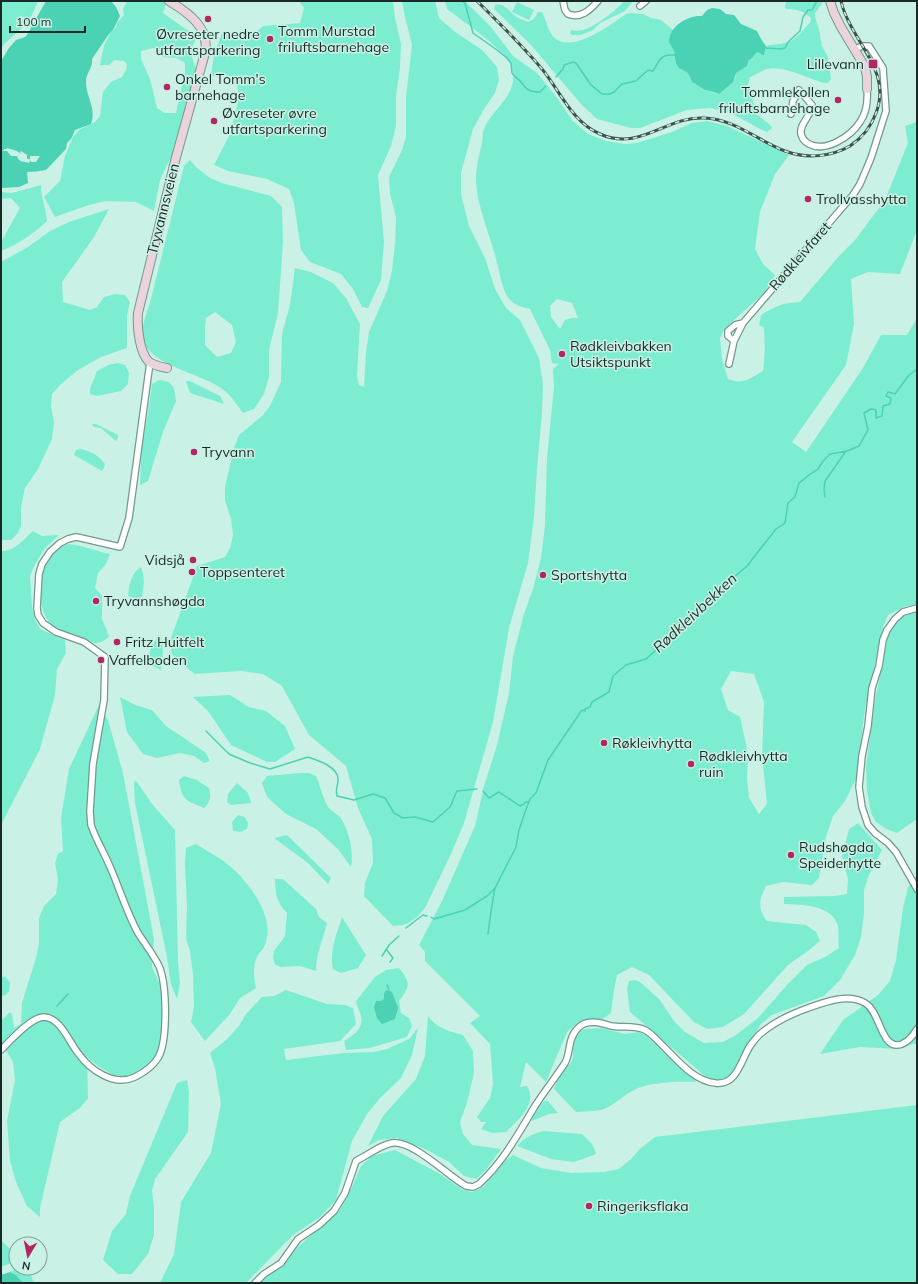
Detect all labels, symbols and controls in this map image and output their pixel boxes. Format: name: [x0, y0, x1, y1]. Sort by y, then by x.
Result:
scale bar: [10, 8, 85, 34]
text: 100 m: [16, 14, 51, 29]
marker: Øvreseter nedre utfartsparkering: [203, 14, 213, 24]
place label: Tomm Murstad friluftsbarnehage: [278, 22, 389, 56]
place label: Øvreseter nedre utfartsparkering: [156, 25, 260, 59]
marker: Tomm Murstad friluftsbarnehage: [265, 34, 275, 44]
place label: Lillevann: [807, 55, 864, 73]
marker: Lillevann: [867, 58, 879, 70]
place label: Onkel Tomm's barnehage: [175, 70, 266, 104]
marker: Onkel Tomm's barnehage: [162, 82, 172, 92]
place label: Tommlekollen friluftsbarnehage: [719, 83, 830, 117]
marker: Tommlekollen friluftsbarnehage: [833, 95, 843, 105]
place label: Øvreseter øvre utfartsparkering: [222, 104, 327, 138]
marker: Øvreseter øvre utfartsparkering: [209, 116, 219, 126]
street label: Tryvannsveien: [143, 161, 183, 257]
place label: Trollvasshytta: [816, 190, 906, 208]
marker: Trollvasshytta: [803, 194, 813, 204]
street label: Rødkleivfaret: [765, 218, 835, 294]
place label: Rødkleivbakken Utsiktspunkt: [570, 337, 672, 371]
marker: Rødkleivbakken Utsiktspunkt: [557, 349, 567, 359]
place label: Tryvann: [202, 443, 255, 461]
marker: Tryvann: [189, 447, 199, 457]
place label: Vidsjå: [145, 551, 185, 569]
marker: Vidsjå: [188, 555, 198, 565]
place label: Toppsenteret: [200, 563, 285, 581]
place label: Sportshytta: [551, 566, 627, 584]
marker: Toppsenteret: [187, 567, 197, 577]
water label: Rødkleivbekken: [649, 569, 741, 656]
marker: Sportshytta: [538, 570, 548, 580]
place label: Tryvannshøgda: [104, 592, 205, 610]
marker: Tryvannshøgda: [91, 596, 101, 606]
place label: Fritz Huitfelt: [125, 633, 205, 651]
marker: Fritz Huitfelt: [112, 637, 122, 647]
place label: Vaffelboden: [109, 651, 187, 669]
marker: Vaffelboden: [96, 655, 106, 665]
place label: Røkleivhytta: [612, 734, 692, 752]
marker: Røkleivhytta: [599, 738, 609, 748]
place label: Rødkleivhytta ruin: [699, 747, 788, 781]
marker: Rødkleivhytta ruin: [686, 759, 696, 769]
place label: Rudshøgda Speiderhytte: [799, 838, 881, 872]
marker: Rudshøgda Speiderhytte: [786, 850, 796, 860]
place label: Ringeriksflaka: [597, 1197, 689, 1215]
marker: Ringeriksflaka: [584, 1201, 594, 1211]
north arrow: [8, 1236, 48, 1276]
text: N: [21, 1258, 32, 1273]

